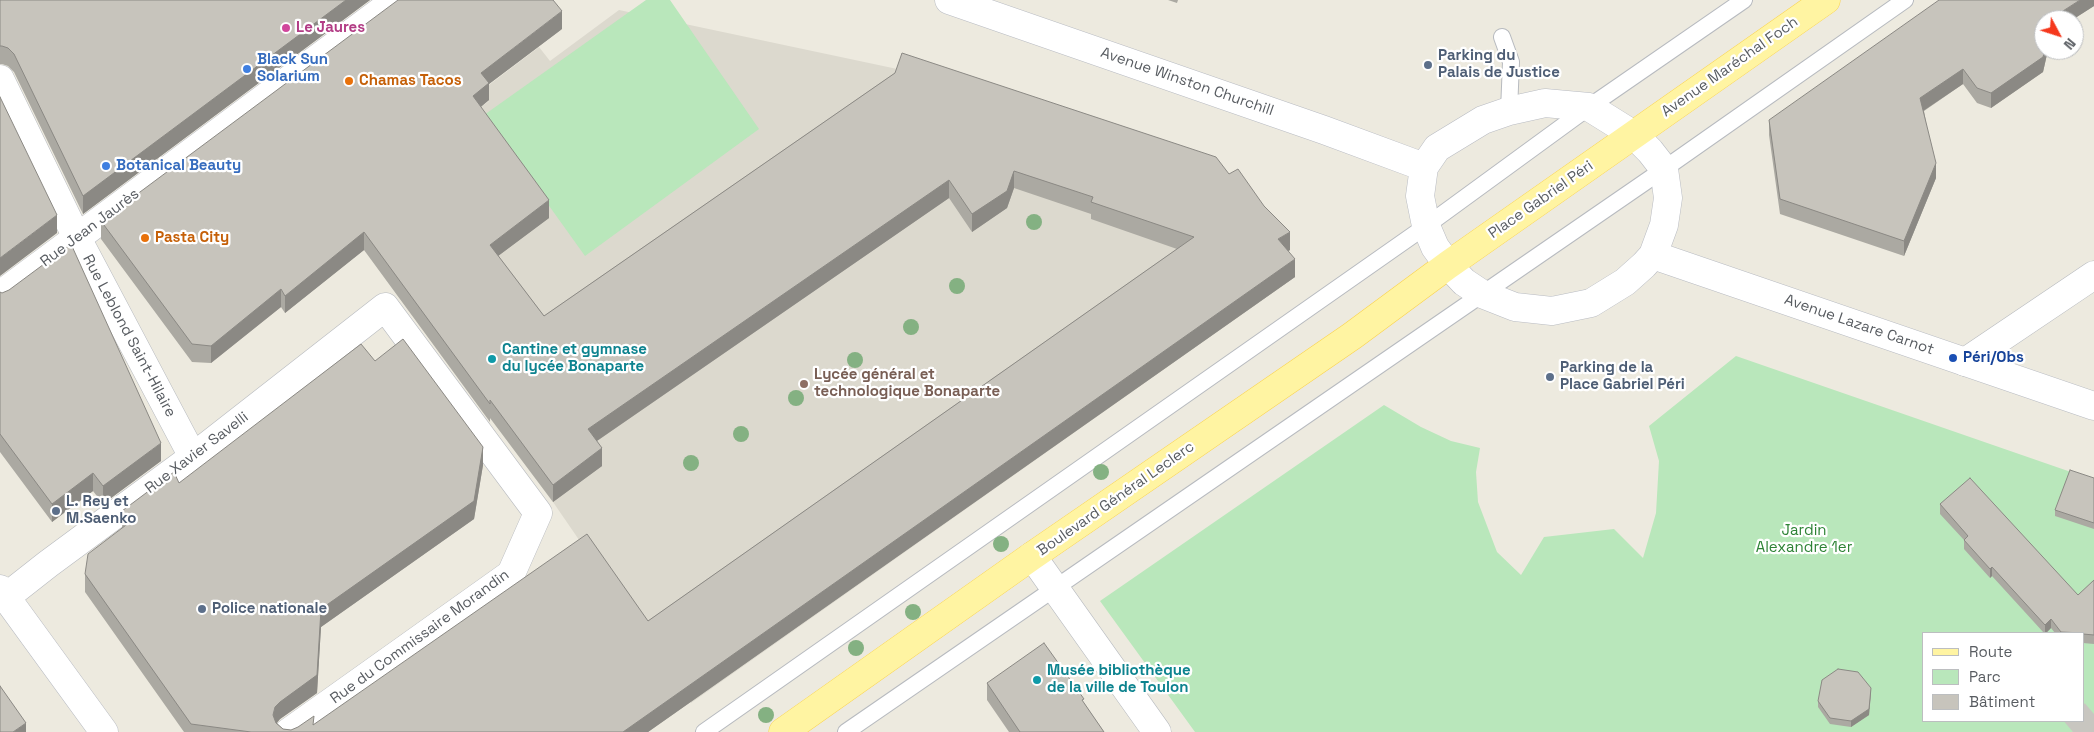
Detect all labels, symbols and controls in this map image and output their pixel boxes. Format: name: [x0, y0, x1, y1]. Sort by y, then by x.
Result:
north arrow: [2034, 10, 2084, 60]
street label: Avenue Maréchal Foch: [1658, 13, 1802, 121]
place label: Le Jaures: [296, 19, 365, 37]
marker: Le Jaures: [280, 22, 292, 34]
text: N: [2060, 35, 2080, 53]
street label: Avenue Winston Churchill: [1098, 44, 1276, 120]
place label: Parking du Palais de Justice: [1438, 47, 1560, 82]
place label: Black Sun Solarium: [257, 51, 328, 86]
marker: Parking du Palais de Justice: [1422, 59, 1434, 71]
marker: Black Sun Solarium: [241, 63, 253, 75]
place label: Chamas Tacos: [359, 72, 462, 90]
marker: Chamas Tacos: [343, 75, 355, 87]
place label: Botanical Beauty: [116, 157, 241, 175]
street label: Place Gabriel Péri: [1485, 157, 1597, 243]
marker: Botanical Beauty: [100, 160, 112, 172]
street label: Rue Jean Jaurès: [37, 185, 143, 271]
place label: Pasta City: [155, 229, 229, 247]
marker: Pasta City: [139, 232, 151, 244]
street label: Rue Leblond Saint-Hilaire: [78, 252, 180, 420]
street label: Avenue Lazare Carnot: [1782, 291, 1936, 359]
place label: Cantine et gymnase du lycée Bonaparte: [502, 341, 647, 376]
place label: Péri/Obs: [1963, 349, 2024, 367]
marker: Péri/Obs: [1947, 352, 1959, 364]
marker: Cantine et gymnase du lycée Bonaparte: [486, 353, 498, 365]
place label: Parking de la Place Gabriel Péri: [1560, 359, 1685, 394]
place label: Lycée général et technologique Bonaparte: [814, 366, 1000, 401]
marker: Parking de la Place Gabriel Péri: [1544, 371, 1556, 383]
marker: Lycée général et technologique Bonaparte: [798, 378, 810, 390]
street label: Rue Xavier Savelli: [142, 408, 252, 498]
street label: Boulevard Général Leclerc: [1034, 438, 1198, 560]
place label: L. Rey et M.Saenko: [66, 493, 136, 528]
marker: L. Rey et M.Saenko: [50, 505, 62, 517]
park label: Jardin Alexandre 1er: [1756, 522, 1852, 557]
street label: Rue du Commissaire Morandin: [327, 566, 513, 708]
place label: Police nationale: [212, 600, 327, 618]
marker: Police nationale: [196, 603, 208, 615]
legend: [1922, 632, 2084, 722]
text: Route: [1969, 642, 2012, 661]
place label: Musée bibliothèque de la ville de Toulon: [1047, 662, 1191, 697]
text: Parc: [1969, 667, 2001, 686]
marker: Musée bibliothèque de la ville de Toulon: [1031, 674, 1043, 686]
text: Bâtiment: [1969, 692, 2035, 711]

